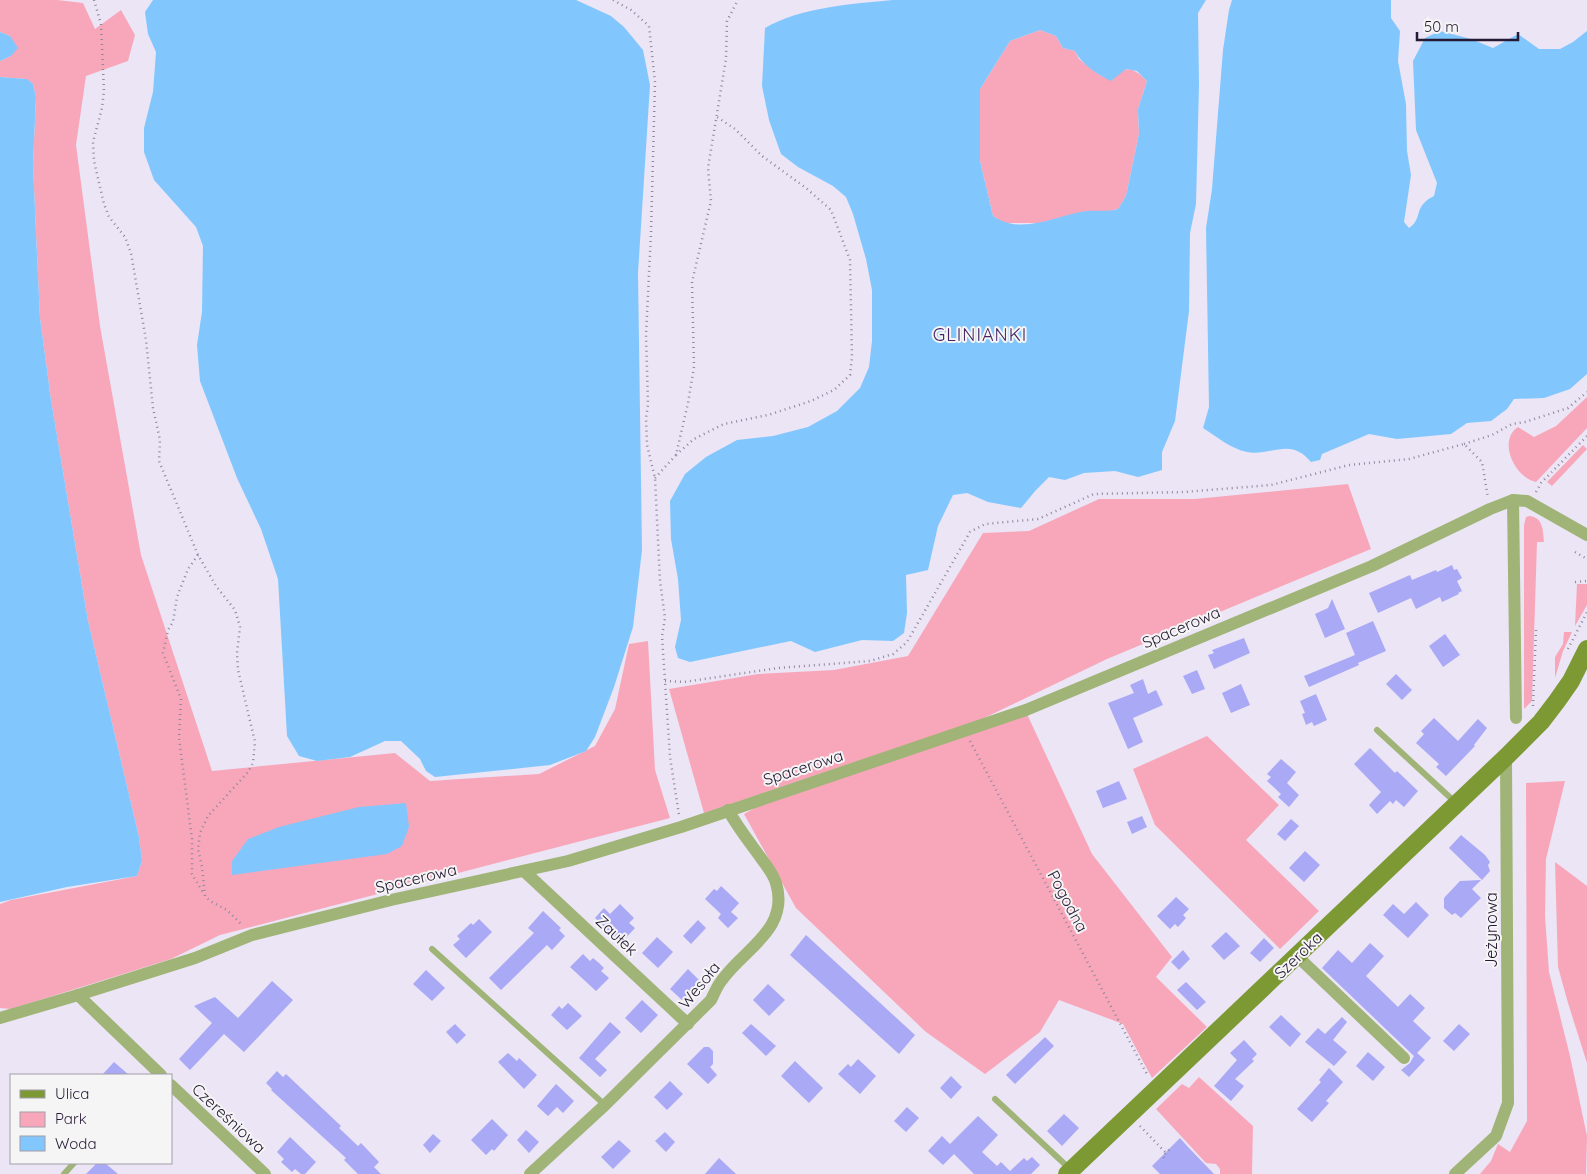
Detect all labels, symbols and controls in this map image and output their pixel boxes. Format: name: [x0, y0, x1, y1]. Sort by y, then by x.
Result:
scale bar: [1417, 10, 1518, 42]
text: 50 m: [1424, 17, 1459, 36]
district label: GLINIANKI: [933, 323, 1027, 346]
street label: Spacerowa: [1139, 602, 1223, 652]
street label: Spacerowa: [760, 745, 846, 789]
street label: Spacerowa: [373, 859, 459, 897]
street label: Pogodna: [1043, 867, 1093, 935]
street label: Jeżynowa: [1481, 892, 1501, 968]
street label: Zaułek: [592, 911, 642, 959]
street label: Szeroka: [1270, 927, 1326, 983]
street label: Wesoła: [674, 957, 724, 1013]
legend: [10, 1074, 172, 1164]
street label: Czereśniowa: [188, 1079, 270, 1157]
text: Ulica: [55, 1084, 89, 1103]
text: Park: [55, 1109, 87, 1128]
text: Woda: [55, 1134, 97, 1153]

